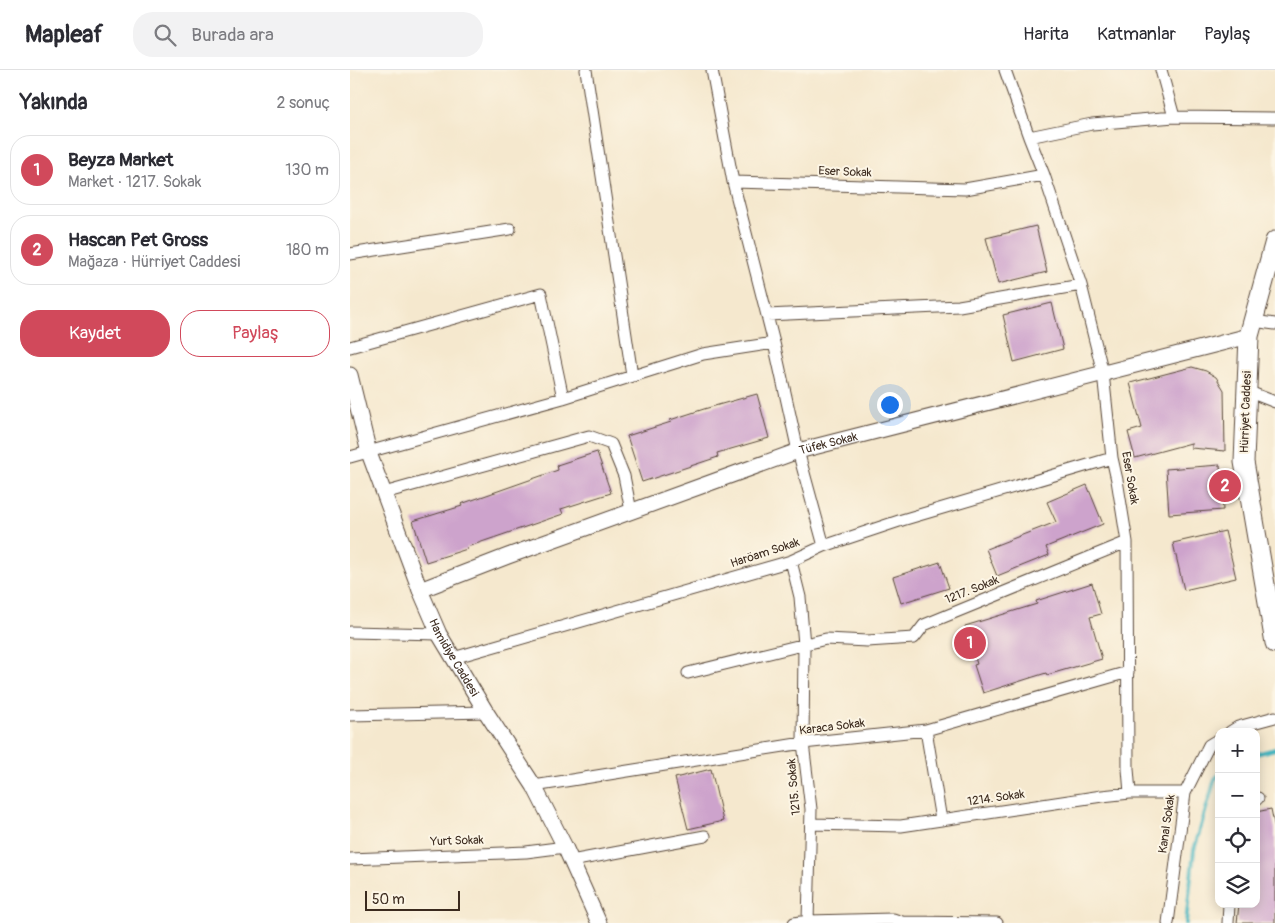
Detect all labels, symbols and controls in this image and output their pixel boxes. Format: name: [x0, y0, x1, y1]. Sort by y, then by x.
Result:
search box: [133, 12, 483, 57]
text: Mapleaf: [25, 20, 103, 49]
icon: search: [151, 21, 179, 49]
text: Burada ara: [191, 23, 274, 47]
text: Harita: [1023, 23, 1069, 46]
text: Katmanlar: [1097, 23, 1176, 46]
text: Paylaş: [1204, 23, 1250, 46]
text: Yakında: [20, 89, 87, 116]
text: 2 sonuç: [277, 93, 330, 113]
text: Beyza Market: [68, 148, 173, 172]
text: 1: [34, 160, 40, 180]
text: 130 m: [285, 160, 329, 180]
street label: Eser Sokak: [818, 164, 872, 180]
text: Market · 1217. Sokak: [68, 172, 201, 192]
text: Hascan Pet Gross: [68, 228, 208, 252]
text: 2: [33, 240, 41, 260]
text: 180 m: [286, 240, 329, 260]
text: Mağaza · Hürriyet Caddesi: [68, 252, 241, 272]
button: Kaydet: [20, 310, 170, 357]
button: Paylaş: [180, 310, 330, 357]
street label: Hürriyet Caddesi: [1237, 370, 1255, 453]
your location: [877, 392, 903, 418]
street label: Tüfek Sokak: [798, 429, 859, 458]
street label: Eser Sokak: [1118, 450, 1142, 506]
pin: 2: [1209, 467, 1241, 505]
street label: Haröam Sokak: [728, 535, 802, 571]
street label: 1217. Sokak: [943, 572, 1001, 608]
street label: Hamidiye Caddesi: [426, 616, 482, 699]
pin: 1: [954, 624, 986, 662]
street label: Karaca Sokak: [798, 716, 866, 738]
map controls: [1215, 728, 1260, 908]
button: +: [1215, 728, 1260, 773]
street label: 1215. Sokak: [784, 758, 804, 816]
button: −: [1215, 773, 1260, 818]
street label: 1214. Sokak: [967, 787, 1025, 809]
street label: Kanal Sokak: [1155, 794, 1179, 854]
button: locate: [1215, 818, 1260, 863]
street label: Yurt Sokak: [429, 833, 484, 849]
button: layers: [1215, 863, 1260, 908]
scale bar: [365, 888, 460, 911]
text: 50 m: [372, 891, 405, 908]

